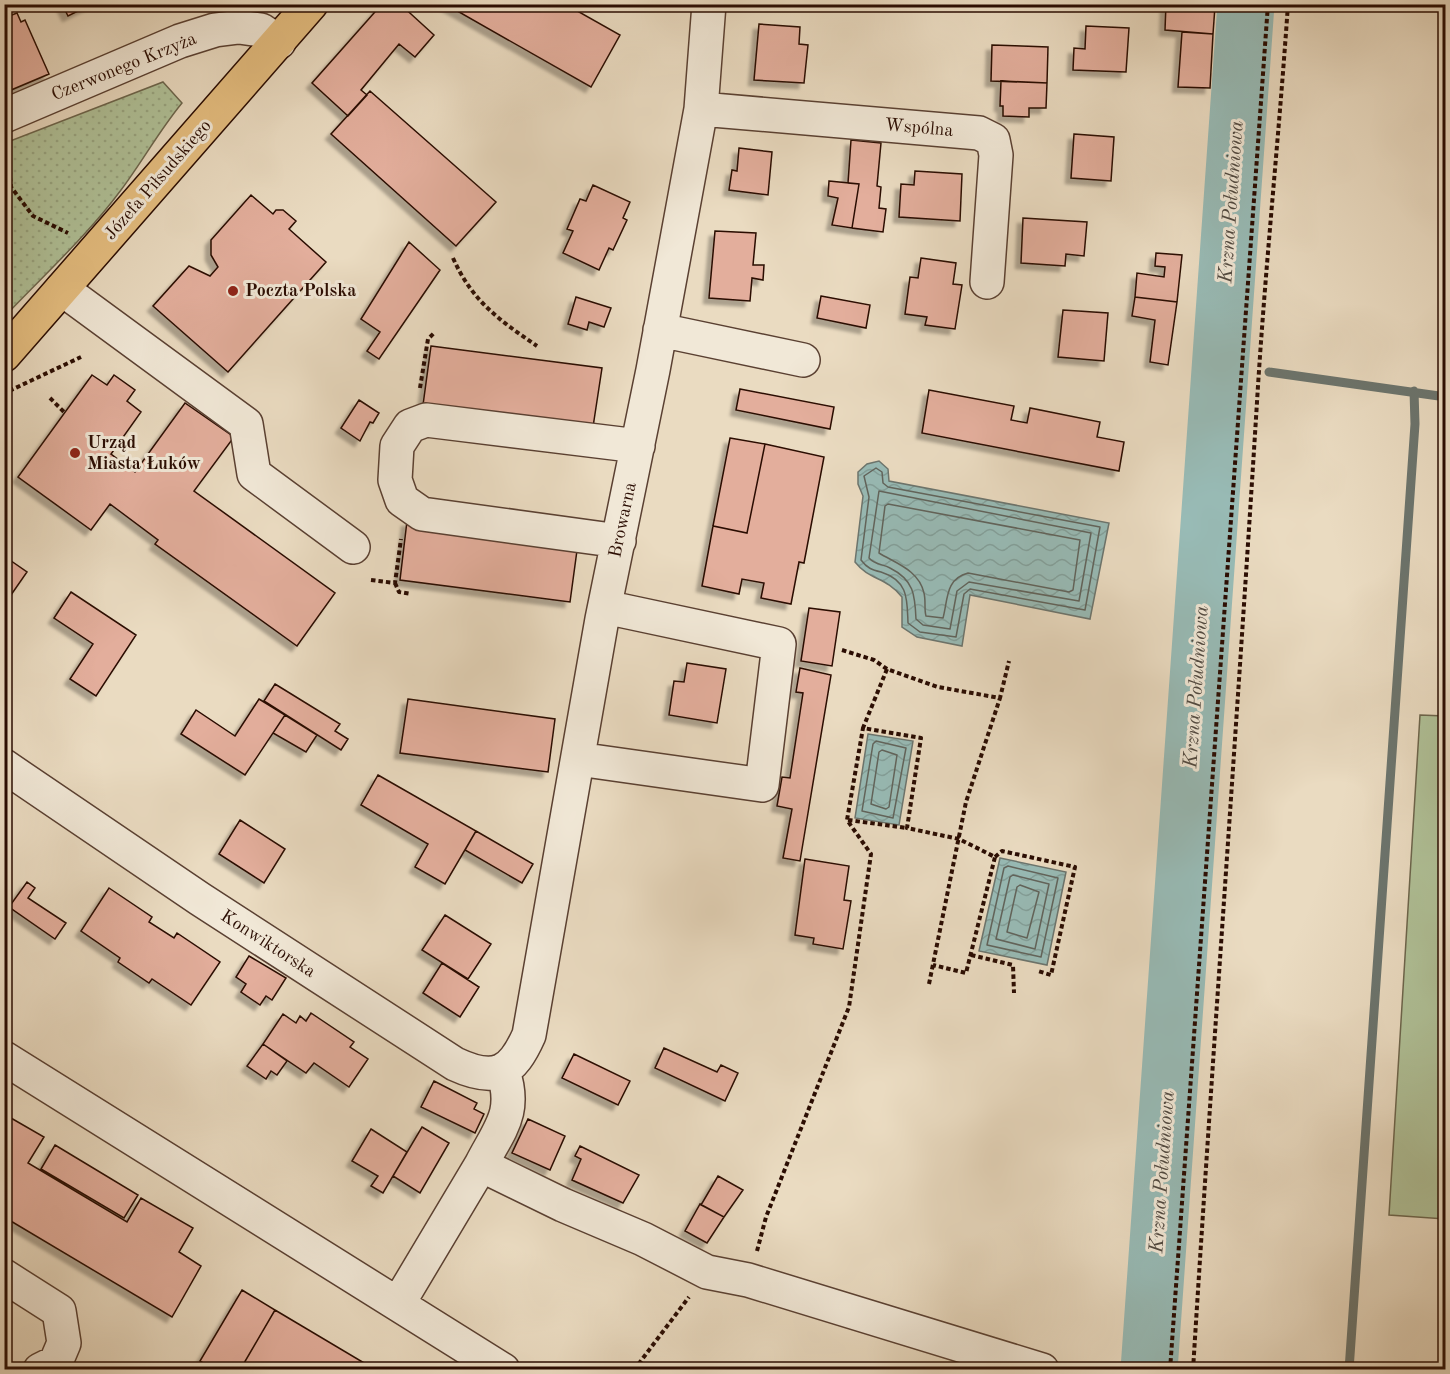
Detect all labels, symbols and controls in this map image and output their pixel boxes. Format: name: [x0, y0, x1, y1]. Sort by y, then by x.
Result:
street label: Czerwonego Krzyża: [49, 30, 199, 104]
street label: Józefa Piłsudskiego: [101, 116, 215, 243]
street label: Wspólna: [884, 116, 954, 140]
water label: Krzna Południowa: [1216, 120, 1248, 285]
place label: Poczta Polska: [245, 282, 357, 300]
marker: Poczta Polska: [226, 284, 240, 298]
place label: Urząd Miasta Łuków: [87, 434, 201, 473]
marker: Urząd Miasta Łuków: [68, 446, 82, 460]
street label: Browarna: [606, 481, 640, 559]
water label: Krzna Południowa: [1181, 605, 1213, 770]
street label: Konwiktorska: [217, 907, 319, 981]
water label: Krzna Południowa: [1147, 1090, 1179, 1255]

